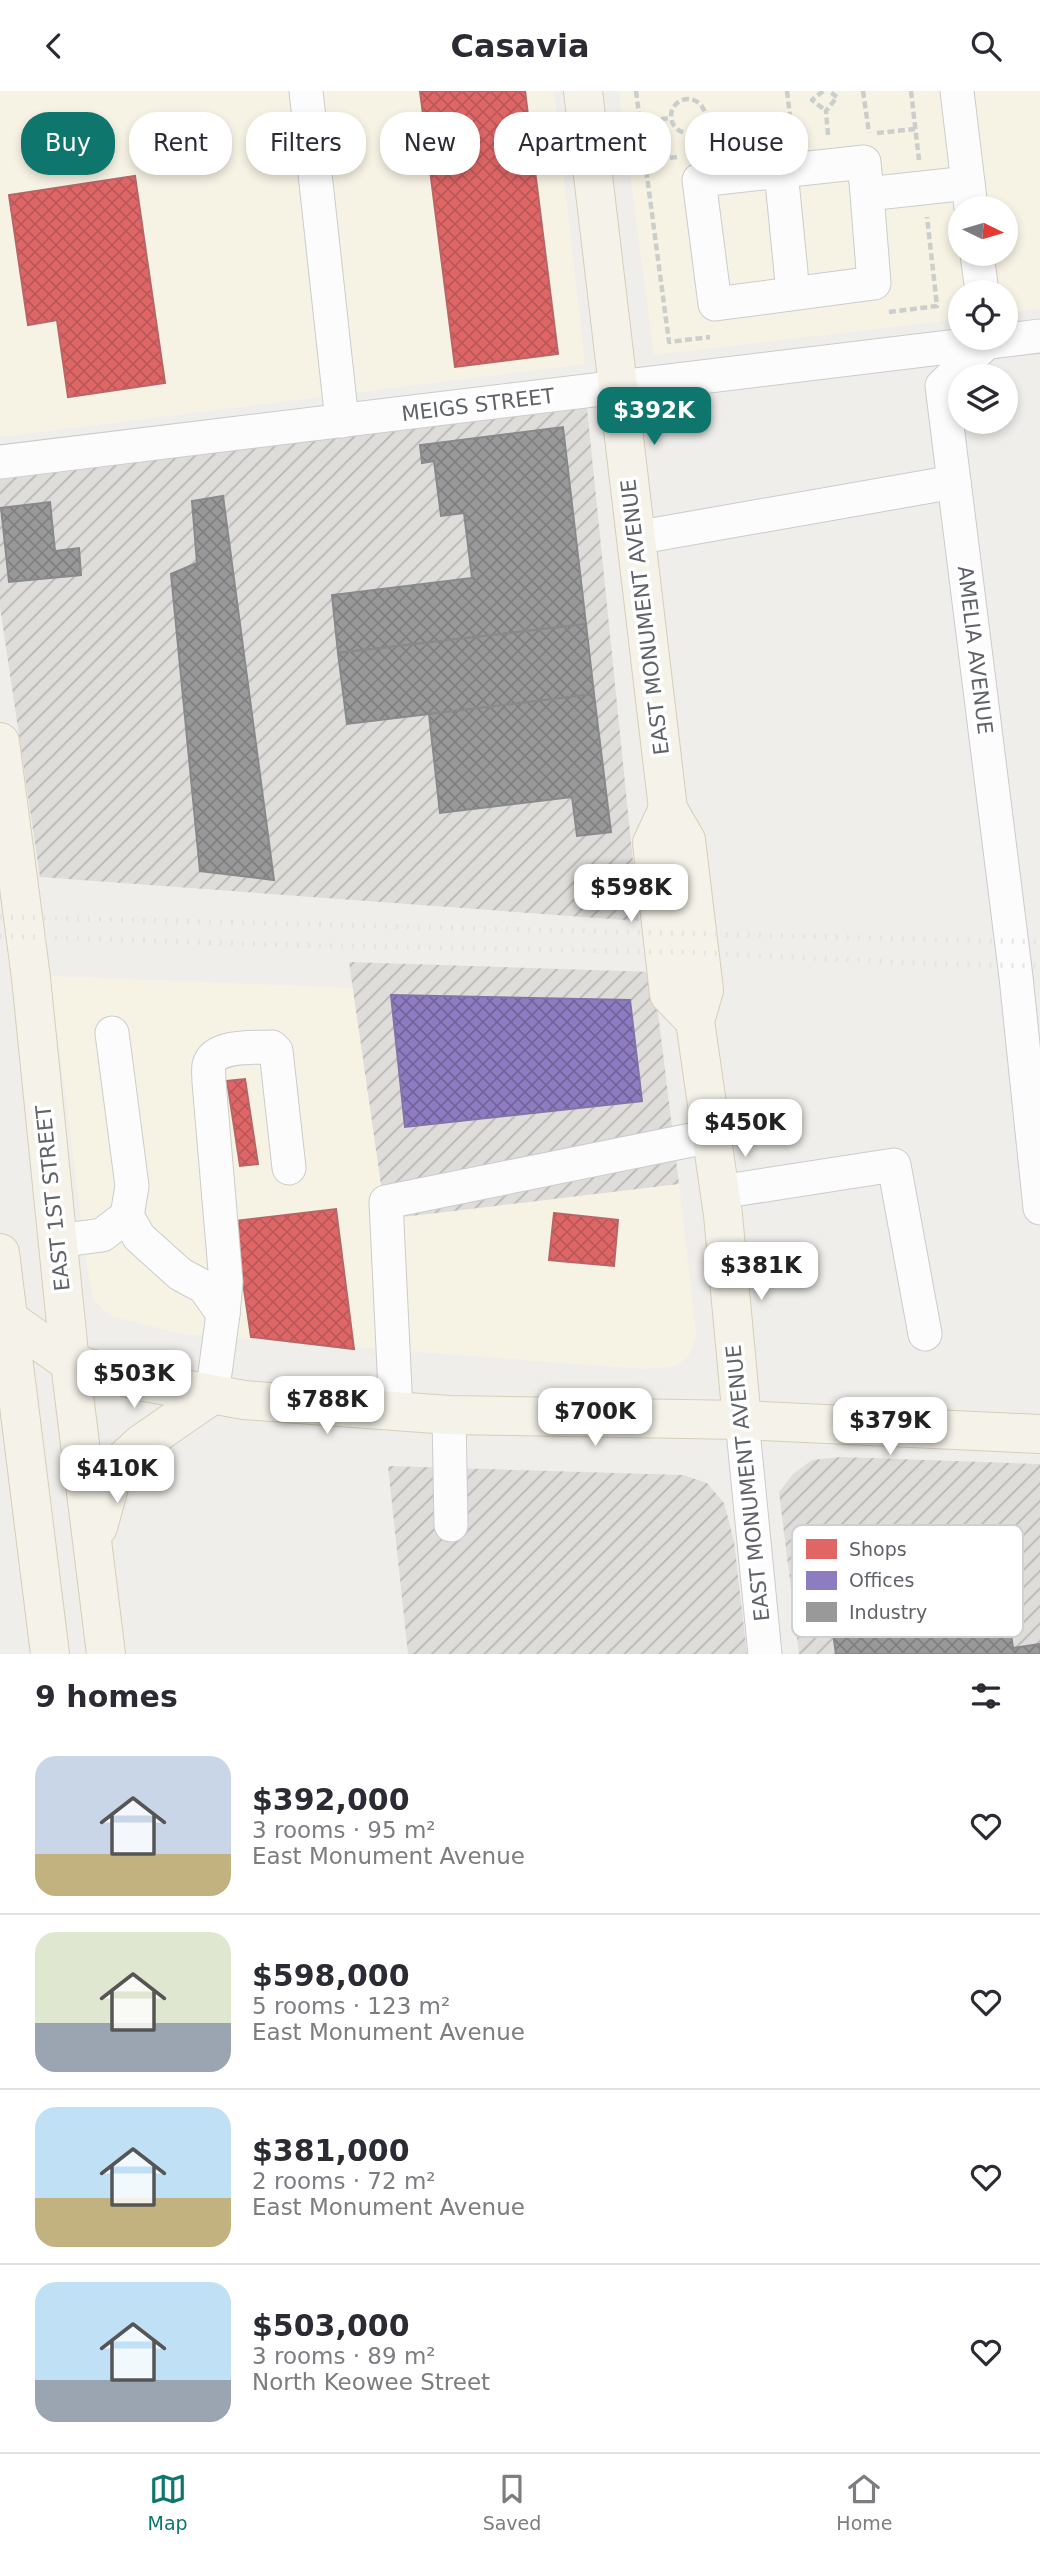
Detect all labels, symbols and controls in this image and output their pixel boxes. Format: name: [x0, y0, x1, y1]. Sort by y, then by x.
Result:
icon: back: [35, 27, 73, 65]
text: Casavia: [450, 27, 590, 65]
icon: search: [967, 27, 1005, 65]
chip: Buy: [21, 112, 115, 175]
chip: Rent: [129, 112, 232, 175]
chip: Filters: [246, 112, 366, 175]
chip: New: [380, 112, 480, 175]
chip: Apartment: [494, 112, 671, 175]
chip: House: [685, 112, 808, 175]
north arrow: [948, 196, 1018, 266]
map controls: [948, 196, 1018, 434]
button: locate: [948, 280, 1018, 350]
button: layers: [948, 364, 1018, 434]
street label: MEIGS STREET: [400, 384, 556, 426]
pin: $392K: [605, 387, 703, 447]
text: $392K: [613, 397, 695, 423]
street label: EAST MONUMENT AVENUE: [616, 478, 674, 756]
street label: AMELIA AVENUE: [953, 564, 997, 736]
pin: $598K: [582, 865, 680, 924]
text: $598K: [590, 874, 672, 900]
pin: $450K: [696, 1100, 794, 1159]
street label: EAST 1ST STREET: [31, 1104, 75, 1292]
text: $450K: [704, 1109, 786, 1135]
pin: $381K: [712, 1243, 810, 1302]
text: $381K: [720, 1252, 802, 1278]
street label: EAST MONUMENT AVENUE: [722, 1344, 774, 1622]
pin: $503K: [85, 1351, 183, 1410]
text: $503K: [93, 1360, 175, 1386]
pin: $788K: [278, 1377, 376, 1436]
text: $788K: [286, 1386, 368, 1412]
pin: $700K: [546, 1389, 644, 1448]
pin: $379K: [841, 1397, 939, 1457]
text: $700K: [554, 1398, 636, 1424]
text: $379K: [849, 1407, 931, 1433]
pin: $410K: [68, 1445, 166, 1505]
text: $410K: [76, 1455, 158, 1481]
legend: [792, 1525, 1023, 1637]
text: Shops: [849, 1538, 907, 1560]
text: Offices: [849, 1569, 914, 1591]
text: Industry: [849, 1601, 927, 1623]
icon: filters: [967, 1677, 1005, 1715]
text: 9 homes: [35, 1679, 178, 1714]
text: $392,000: [252, 1782, 410, 1817]
icon: home: [91, 1784, 175, 1868]
icon: heart: [967, 1807, 1005, 1845]
text: 3 rooms · 95 m²: [252, 1817, 436, 1843]
text: East Monument Avenue: [252, 1843, 525, 1869]
text: $598,000: [252, 1958, 410, 1993]
icon: home: [91, 1960, 175, 2044]
icon: heart: [967, 1983, 1005, 2021]
text: 5 rooms · 123 m²: [252, 1993, 450, 2019]
text: East Monument Avenue: [252, 2019, 525, 2045]
text: $381,000: [252, 2133, 410, 2168]
icon: home: [91, 2135, 175, 2219]
icon: heart: [967, 2158, 1005, 2196]
text: 2 rooms · 72 m²: [252, 2168, 436, 2194]
text: East Monument Avenue: [252, 2194, 525, 2220]
text: $503,000: [252, 2308, 410, 2343]
icon: home: [91, 2310, 175, 2394]
icon: heart: [967, 2333, 1005, 2371]
text: 3 rooms · 89 m²: [252, 2343, 436, 2369]
text: North Keowee Street: [252, 2369, 490, 2395]
tab: Map: [148, 2470, 188, 2534]
tab: Saved: [483, 2470, 541, 2534]
tab: Home: [836, 2470, 892, 2534]

